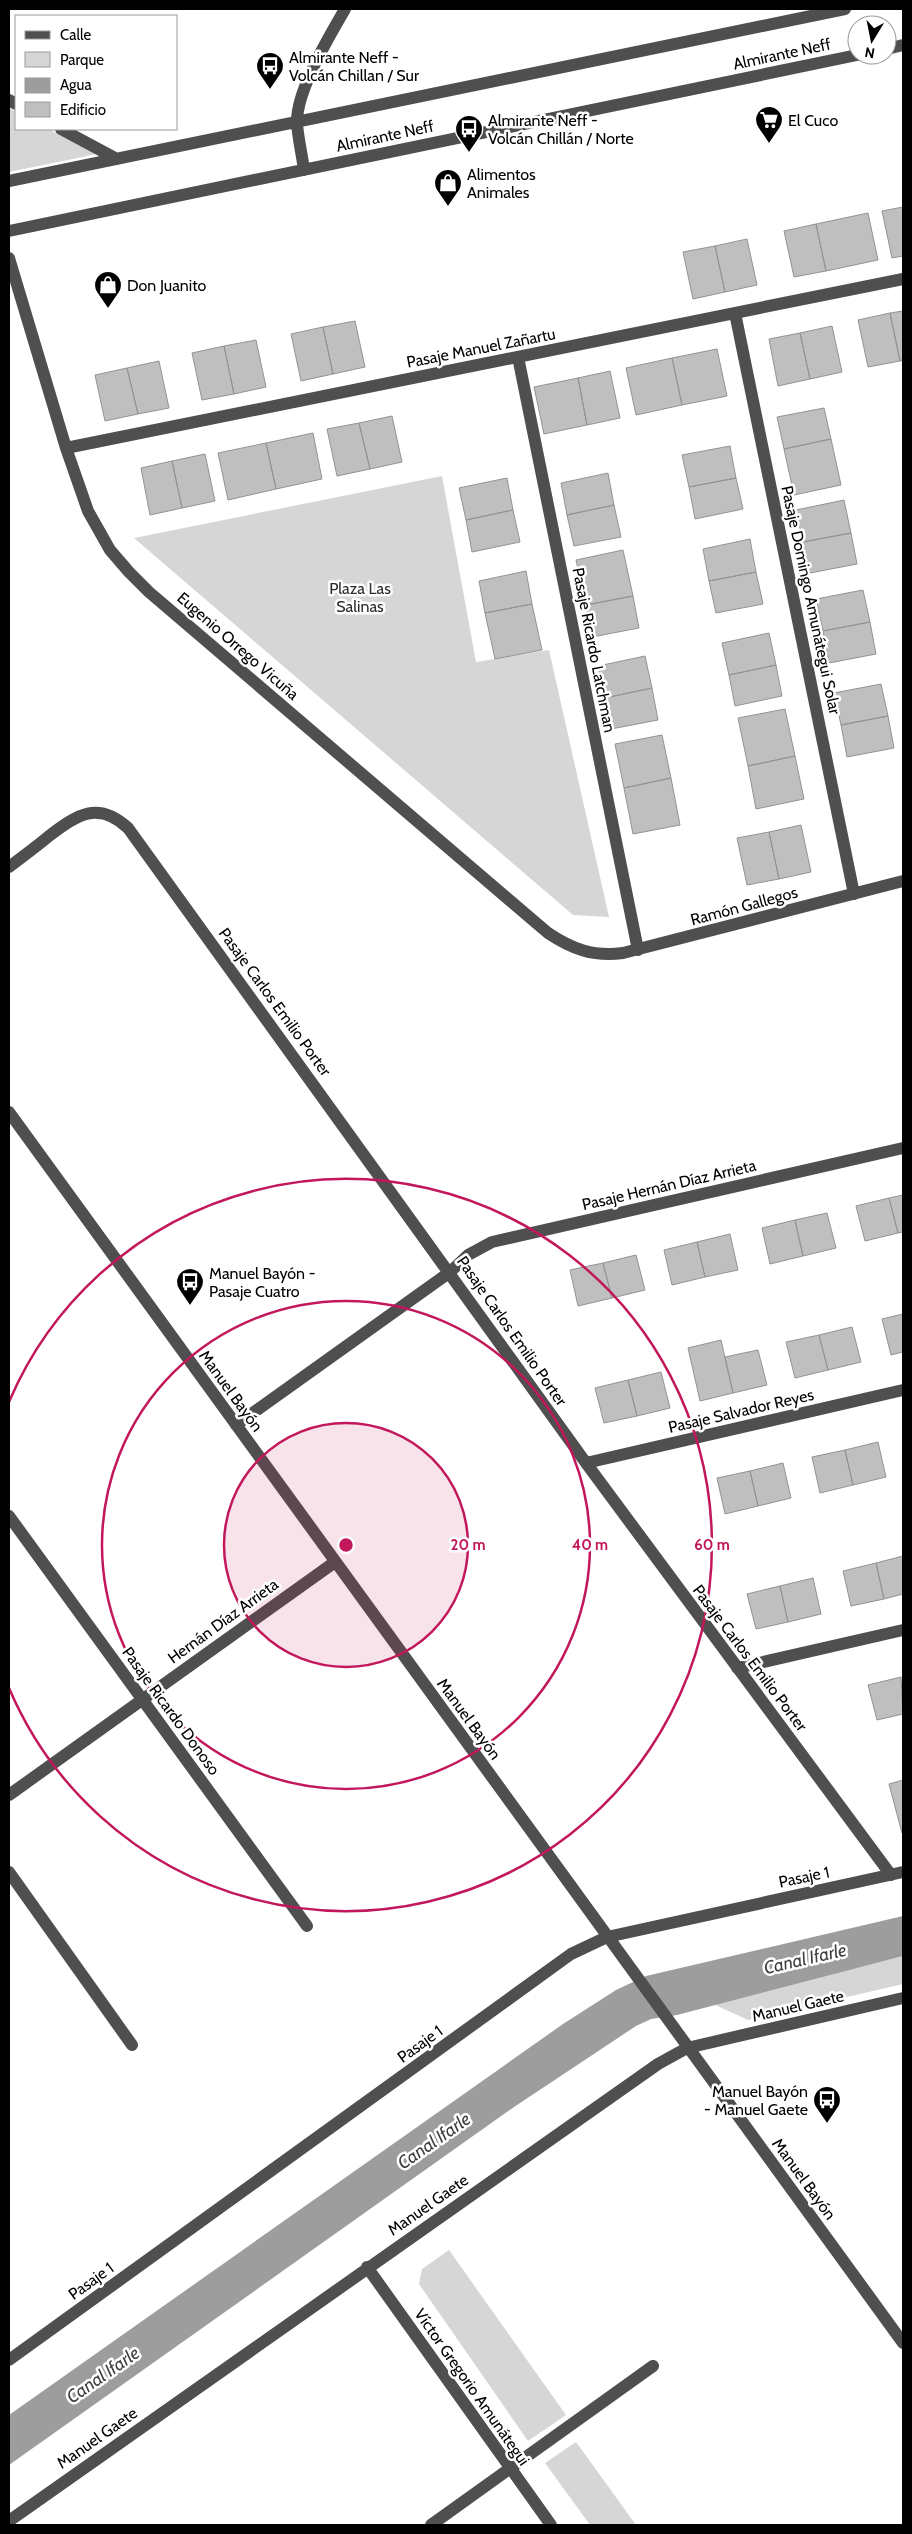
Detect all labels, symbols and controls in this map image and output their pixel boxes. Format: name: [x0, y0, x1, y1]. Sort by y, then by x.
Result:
legend: [15, 15, 178, 130]
north arrow: [847, 15, 897, 65]
text: Calle: [60, 26, 91, 44]
street label: Almirante Neff: [731, 34, 833, 74]
text: N: [863, 43, 876, 63]
place label: Almirante Neff - Volcán Chillan / Sur: [289, 48, 420, 85]
text: Parque: [60, 51, 104, 69]
bus stop icon: Almirante Neff - Volcán Chillan / Sur: [255, 51, 285, 90]
text: Agua: [60, 76, 92, 94]
text: Edificio: [60, 101, 106, 119]
supermarket icon: El Cuco: [754, 105, 784, 144]
place label: Almirante Neff - Volcán Chillán / Norte: [488, 111, 634, 148]
place label: El Cuco: [788, 111, 838, 130]
bus stop icon: Almirante Neff - Volcán Chillán / Norte: [454, 114, 484, 153]
street label: Almirante Neff: [334, 116, 436, 156]
place label: Alimentos Animales: [467, 165, 536, 202]
shop icon: Alimentos Animales: [433, 168, 463, 207]
shop icon: Don Juanito: [93, 270, 123, 309]
place label: Don Juanito: [127, 276, 207, 295]
street label: Pasaje Manuel Zañartu: [405, 324, 557, 372]
street label: Pasaje Domingo Amunátegui Solar: [777, 484, 845, 717]
street label: Pasaje Ricardo Latchman: [569, 566, 619, 734]
park label: Plaza Las Salinas: [329, 579, 391, 616]
street label: Eugenio Orrego Vicuña: [173, 588, 303, 704]
street label: Ramón Gallegos: [688, 882, 800, 929]
street label: Pasaje Carlos Emilio Porter: [215, 924, 336, 1081]
street label: Pasaje Hernán Díaz Arrieta: [580, 1156, 758, 1214]
street label: Pasaje Carlos Emilio Porter: [453, 1252, 572, 1410]
place label: Manuel Bayón - Pasaje Cuatro: [209, 1264, 315, 1301]
bus stop icon: Manuel Bayón - Pasaje Cuatro: [175, 1267, 205, 1306]
street label: Manuel Bayón: [195, 1347, 267, 1435]
street label: Pasaje Salvador Reyes: [666, 1385, 816, 1437]
centre of rings: [337, 1536, 355, 1554]
text: 20 m: [451, 1536, 485, 1554]
text: 40 m: [572, 1536, 608, 1554]
text: 60 m: [694, 1536, 730, 1554]
street label: Hernán Díaz Arrieta: [164, 1574, 282, 1667]
street label: Pasaje Carlos Emilio Porter: [689, 1581, 812, 1736]
street label: Pasaje Ricardo Donoso: [118, 1643, 224, 1779]
street label: Manuel Bayón: [433, 1675, 505, 1763]
street label: Pasaje 1: [777, 1862, 831, 1892]
water label: Canal Ifarle: [762, 1939, 848, 1979]
street label: Manuel Gaete: [750, 1986, 846, 2026]
street label: Pasaje 1: [394, 2021, 446, 2067]
place label: Manuel Bayón - Manuel Gaete: [704, 2082, 808, 2119]
bus stop icon: Manuel Bayón - Manuel Gaete: [812, 2085, 842, 2124]
water label: Canal Ifarle: [393, 2108, 475, 2174]
street label: Manuel Bayón: [768, 2135, 840, 2223]
street label: Manuel Gaete: [384, 2170, 472, 2240]
street label: Pasaje 1: [65, 2258, 117, 2304]
street label: Víctor Gregorio Amunátegui: [411, 2305, 533, 2469]
water label: Canal Ifarle: [62, 2342, 144, 2408]
street label: Manuel Gaete: [53, 2403, 141, 2473]

